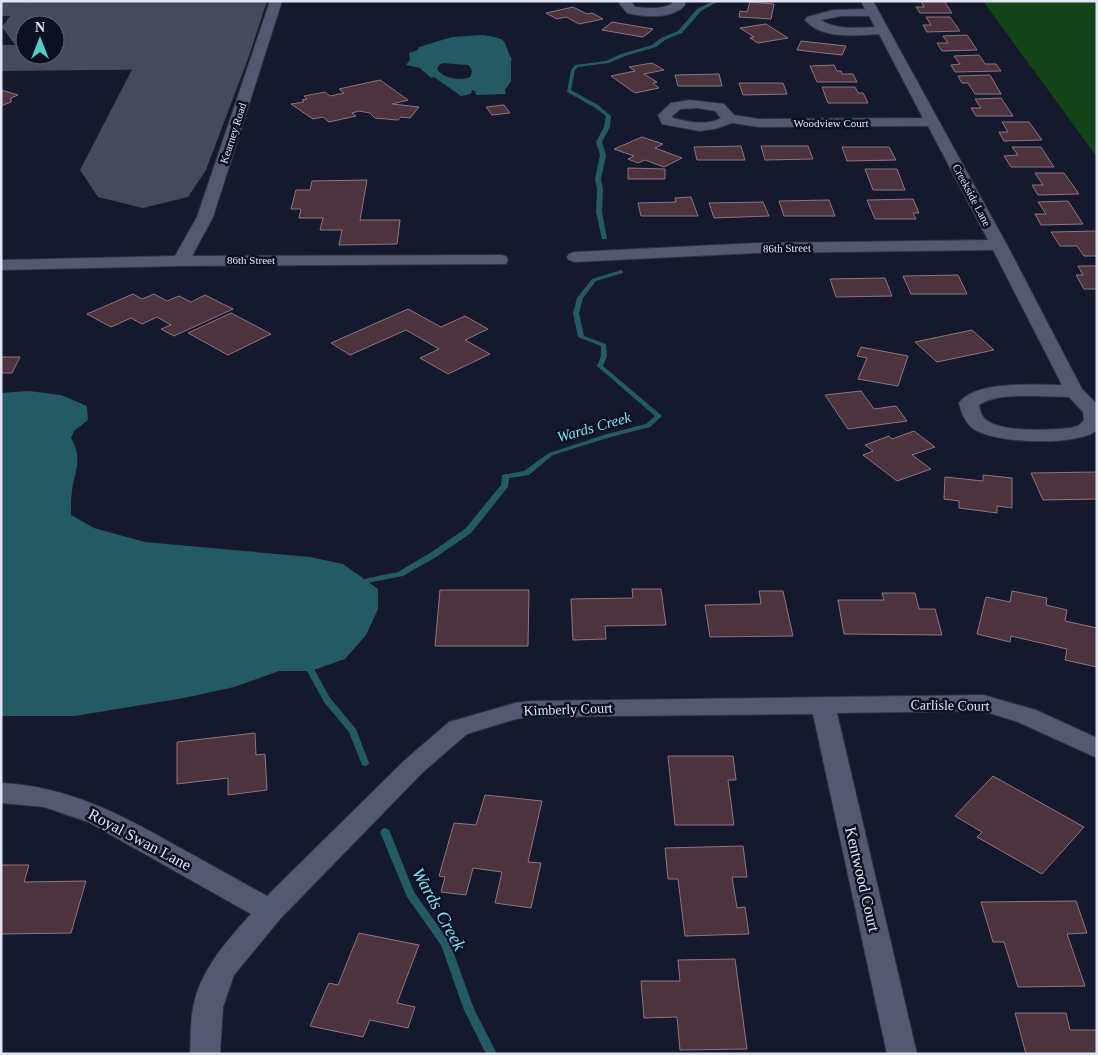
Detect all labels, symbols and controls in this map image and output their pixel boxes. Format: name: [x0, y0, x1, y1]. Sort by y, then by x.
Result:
north arrow: [15, 15, 65, 65]
text: N: [35, 20, 45, 35]
street label: Kearney Road: [218, 101, 249, 165]
street label: Woodview Court: [793, 117, 869, 129]
street label: Creekside Lane: [951, 162, 993, 228]
street label: 86th Street: [763, 242, 811, 254]
street label: 86th Street: [227, 254, 275, 266]
water label: Wards Creek: [555, 409, 633, 445]
street label: Carlisle Court: [910, 697, 990, 714]
street label: Kimberly Court: [523, 700, 613, 719]
street label: Royal Swan Lane: [85, 805, 194, 875]
street label: Kentwood Court: [842, 825, 883, 934]
water label: Wards Creek: [408, 864, 470, 955]

